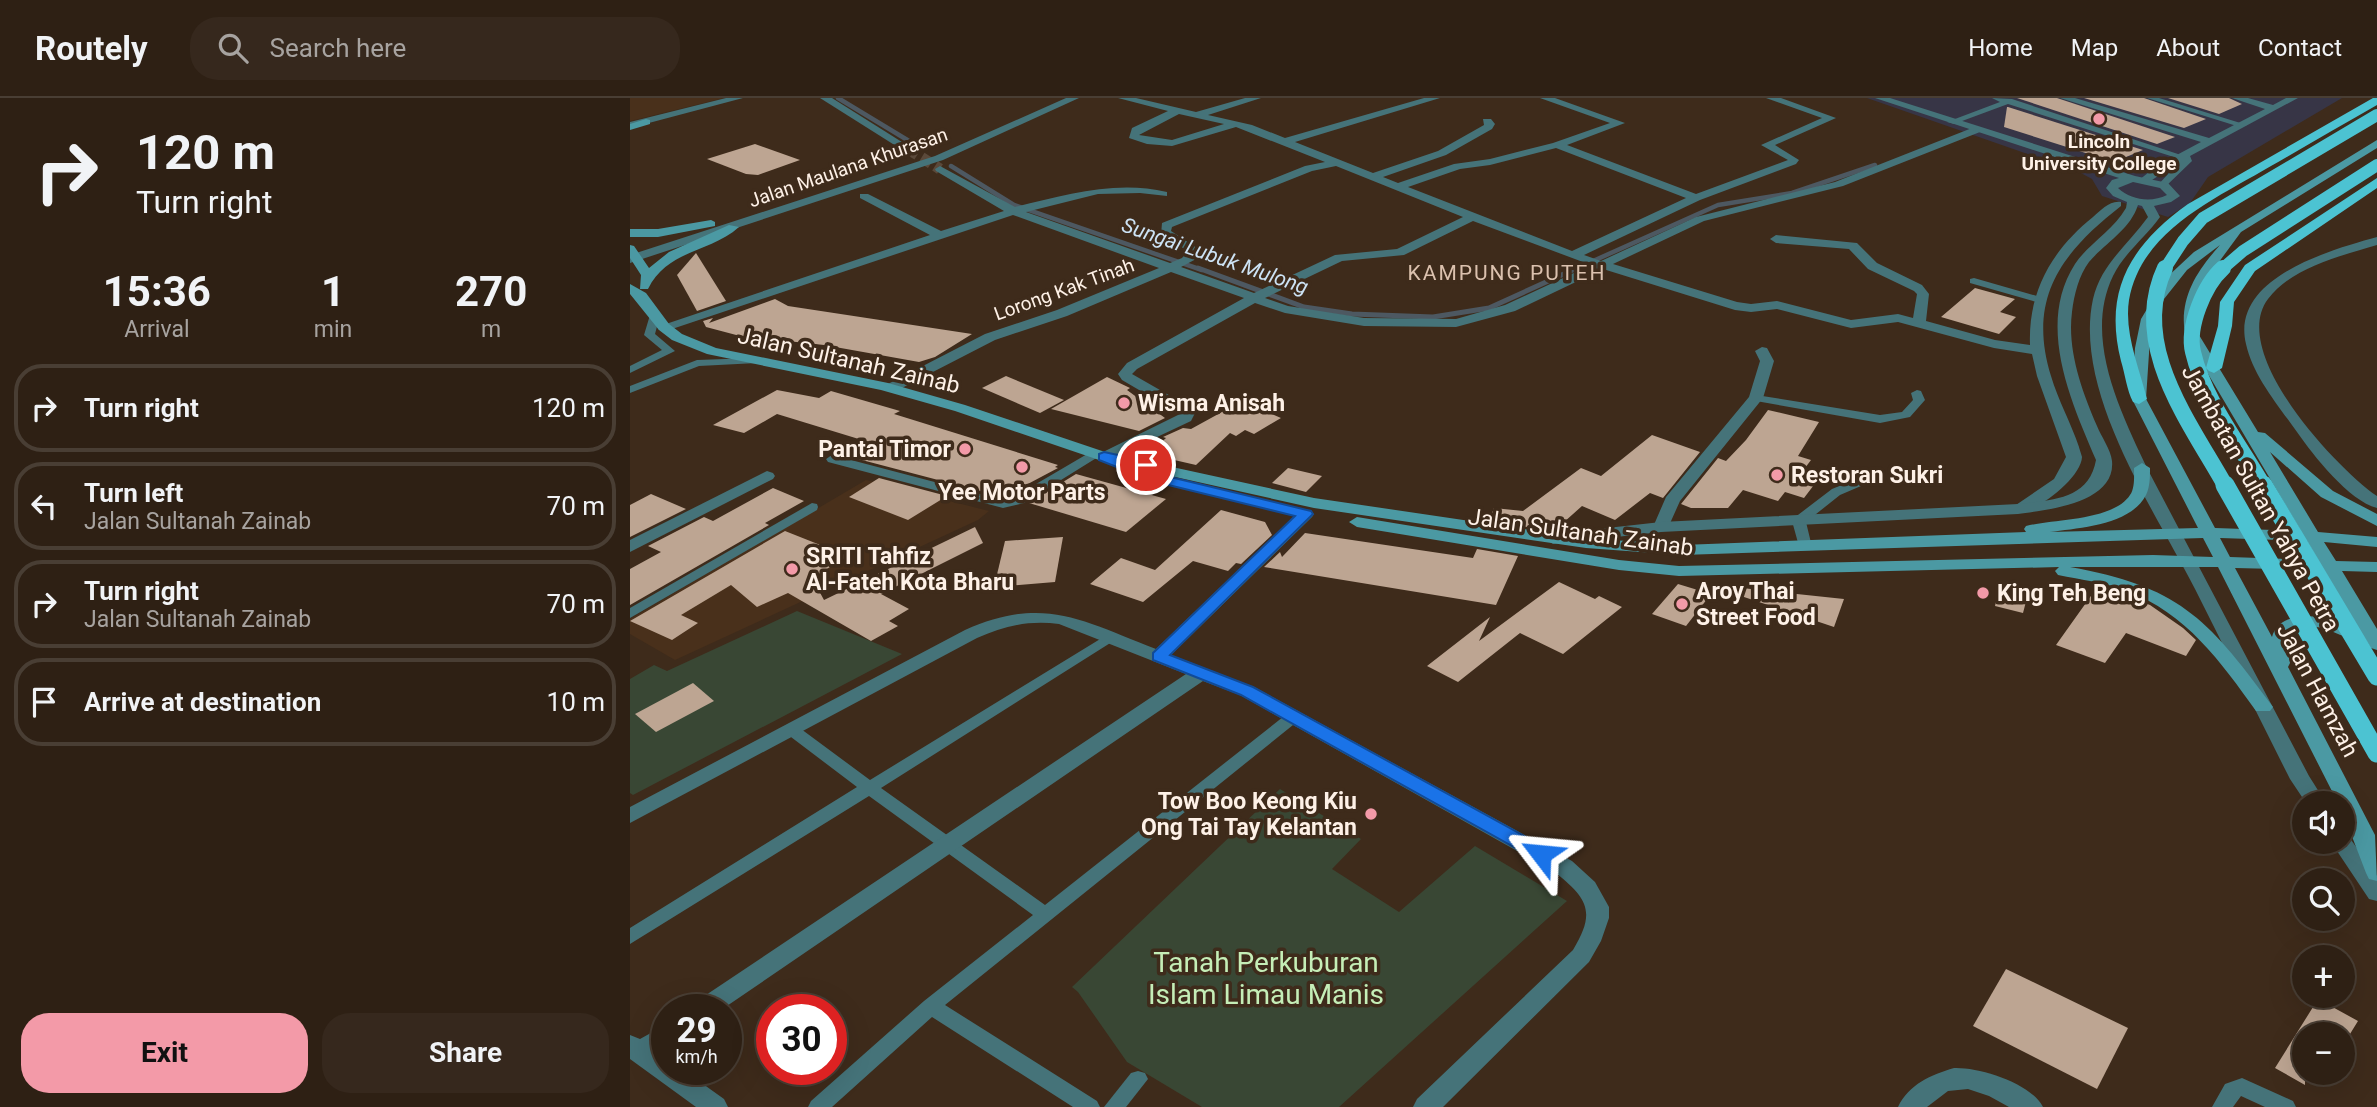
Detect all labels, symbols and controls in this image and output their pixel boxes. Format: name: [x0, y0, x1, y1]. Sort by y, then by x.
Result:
search box: [190, 17, 680, 80]
text: Routely: [35, 29, 148, 68]
icon: search: [214, 29, 252, 67]
text: Search here: [270, 33, 406, 63]
text: Home: [1968, 34, 2033, 62]
text: Map: [2071, 34, 2118, 62]
text: About: [2156, 34, 2220, 62]
text: Contact: [2258, 34, 2342, 62]
marker: Lincoln University College: [2091, 111, 2107, 127]
street label: Jalan Maulana Khurasan: [746, 123, 951, 212]
text: 120 m: [136, 124, 275, 181]
icon: right: [21, 126, 112, 217]
place label: Lincoln University College: [2021, 130, 2177, 175]
text: Turn right: [136, 183, 272, 221]
water label: Sungai Lubuk Mulong: [1119, 213, 1311, 299]
street label: Lorong Kak Tinah: [991, 253, 1137, 326]
district label: KAMPUNG PUTEH: [1408, 261, 1606, 285]
text: 15:36: [103, 267, 211, 316]
text: 1: [321, 267, 345, 316]
text: 270: [455, 267, 527, 316]
text: Arrival: [124, 316, 190, 343]
text: min: [314, 316, 352, 343]
text: m: [481, 316, 501, 343]
street label: Jalan Sultanah Zainab: [735, 322, 963, 399]
street label: Jambatan Sultan Yahya Petra: [2176, 360, 2345, 636]
icon: right: [25, 389, 63, 427]
place label: Wisma Anisah: [1138, 390, 1285, 417]
text: Turn right: [84, 393, 199, 423]
text: 120 m: [532, 393, 605, 423]
marker: Wisma Anisah: [1116, 395, 1132, 411]
pin: [1116, 435, 1176, 495]
place label: Pantai Timor: [818, 436, 952, 463]
marker: Pantai Timor: [957, 441, 973, 457]
icon: arrive: [1127, 446, 1165, 484]
marker: Yee Motor Parts: [1014, 459, 1030, 475]
place label: Restoran Sukri: [1791, 462, 1943, 489]
marker: Restoran Sukri: [1769, 467, 1785, 483]
text: Turn left: [84, 478, 183, 508]
place label: Yee Motor Parts: [938, 479, 1106, 506]
icon: left: [25, 487, 63, 525]
text: 70 m: [547, 491, 605, 521]
street label: Jalan Sultanah Zainab: [1467, 503, 1695, 562]
text: Jalan Sultanah Zainab: [84, 508, 311, 535]
place label: SRITI Tahfiz Al-Fateh Kota Bharu: [806, 543, 1014, 596]
marker: SRITI Tahfiz Al-Fateh Kota Bharu: [784, 561, 800, 577]
text: Turn right: [84, 576, 199, 606]
place label: Aroy Thai Street Food: [1696, 578, 1816, 631]
place label: King Teh Beng: [1997, 580, 2146, 607]
icon: right: [25, 585, 63, 623]
marker: King Teh Beng: [1975, 585, 1991, 601]
text: 70 m: [547, 589, 605, 619]
marker: Aroy Thai Street Food: [1674, 596, 1690, 612]
text: Jalan Sultanah Zainab: [84, 606, 311, 633]
street label: Jalan Hamzah: [2271, 619, 2364, 762]
icon: arrive: [25, 683, 63, 721]
text: Arrive at destination: [84, 687, 321, 717]
text: 10 m: [547, 687, 605, 717]
place label: Tow Boo Keong Kiu Ong Tai Tay Kelantan: [1141, 788, 1357, 841]
map controls: [2292, 791, 2355, 1085]
button: sound: [2292, 791, 2355, 854]
marker: Tow Boo Keong Kiu Ong Tai Tay Kelantan: [1363, 806, 1379, 822]
position arrow: [1504, 817, 1578, 891]
button: search: [2292, 868, 2355, 931]
button: +: [2292, 945, 2355, 1008]
park label: Tanah Perkuburan Islam Limau Manis: [1148, 946, 1384, 1011]
speed limit sign: 30: [756, 994, 847, 1085]
text: 29: [676, 1010, 717, 1051]
button: Exit: [21, 1013, 308, 1093]
button: Share: [322, 1013, 609, 1093]
button: −: [2292, 1022, 2355, 1085]
text: km/h: [675, 1046, 718, 1067]

